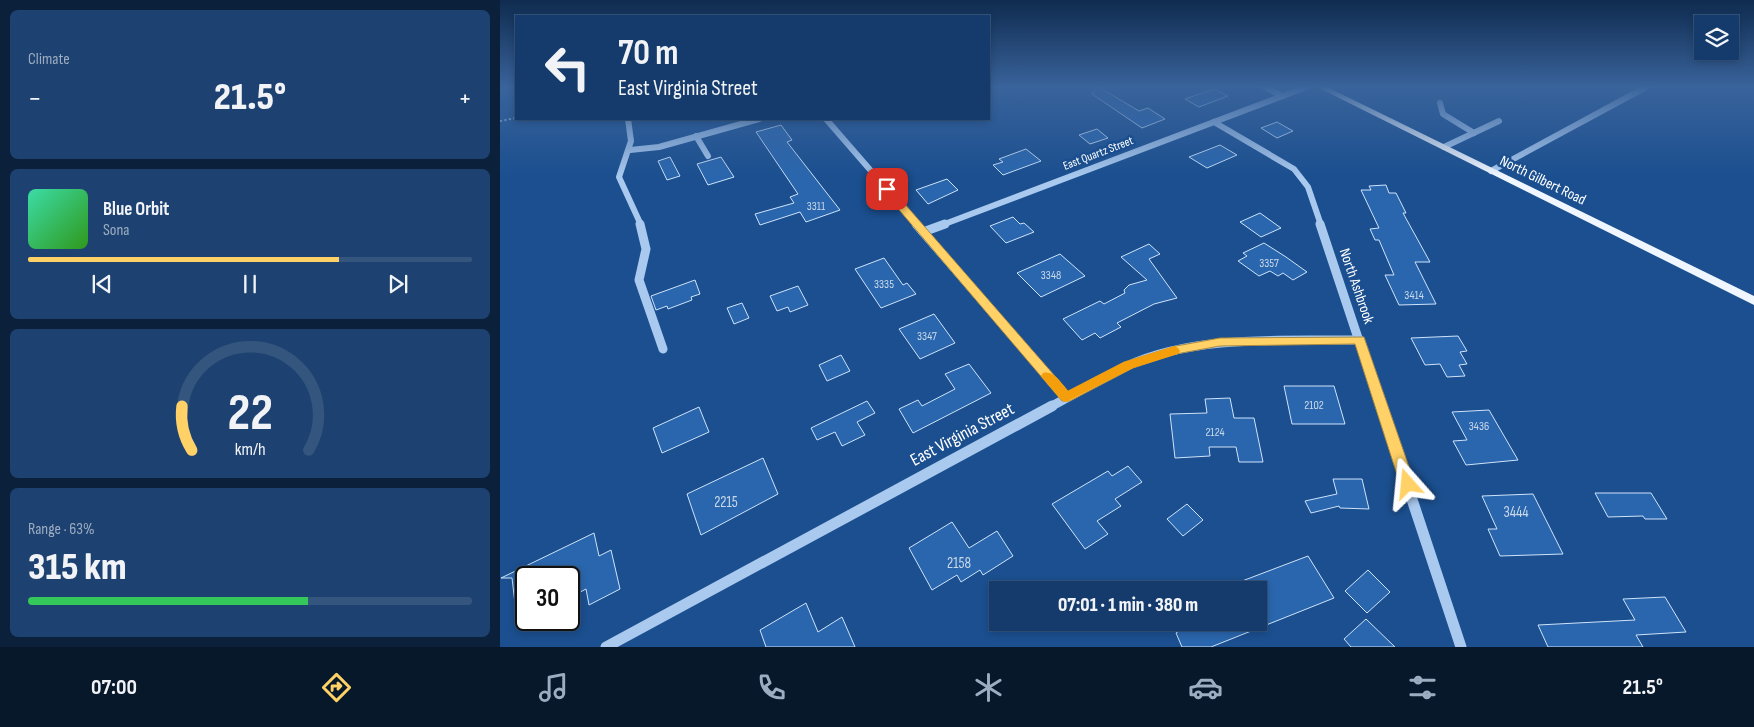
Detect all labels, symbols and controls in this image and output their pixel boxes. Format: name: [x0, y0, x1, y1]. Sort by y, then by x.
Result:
map controls: [1694, 15, 1739, 60]
button: layers: [1694, 15, 1739, 60]
text: 70 m: [618, 32, 678, 75]
icon: left: [535, 35, 600, 100]
text: Climate: [28, 50, 70, 69]
text: 21.5°: [214, 75, 286, 120]
text: East Virginia Street: [618, 75, 758, 102]
text: −: [28, 82, 42, 115]
text: +: [458, 82, 472, 115]
street label: East Quartz Street: [1061, 133, 1136, 174]
street label: North Gilbert Road: [1497, 151, 1589, 209]
pin: [866, 168, 908, 210]
icon: arrive: [873, 175, 901, 203]
text: Blue Orbit: [103, 198, 169, 221]
house number: 3311: [807, 199, 826, 214]
text: Sona: [103, 221, 130, 240]
street label: North Ashbrook: [1335, 246, 1378, 327]
house number: 3357: [1259, 256, 1279, 271]
house number: 3348: [1041, 268, 1061, 283]
icon: previous: [88, 270, 116, 298]
icon: pause: [236, 270, 264, 298]
icon: next: [384, 270, 412, 298]
house number: 3335: [874, 277, 894, 292]
house number: 3414: [1404, 288, 1424, 303]
house number: 3347: [917, 329, 937, 344]
text: 22: [227, 382, 273, 445]
street label: East Virginia Street: [907, 398, 1018, 471]
house number: 2102: [1304, 398, 1324, 413]
house number: 3436: [1469, 419, 1489, 434]
house number: 2124: [1205, 425, 1225, 440]
text: km/h: [235, 439, 265, 460]
position arrow: [1381, 457, 1433, 509]
house number: 2215: [714, 493, 738, 512]
house number: 3444: [1503, 503, 1529, 522]
text: Range · 63%: [28, 520, 95, 539]
text: 315 km: [28, 545, 127, 590]
house number: 2158: [947, 554, 971, 573]
speed limit sign: 30: [515, 566, 580, 631]
text: 07:01 · 1 min · 380 m: [1058, 594, 1198, 617]
icon: directions: [319, 670, 354, 705]
icon: music: [536, 670, 571, 705]
icon: phone: [754, 670, 789, 705]
icon: climate: [971, 670, 1006, 705]
icon: car: [1188, 670, 1223, 705]
icon: filters: [1405, 670, 1440, 705]
text: 07:00: [91, 674, 137, 701]
text: 21.5°: [1622, 674, 1663, 701]

